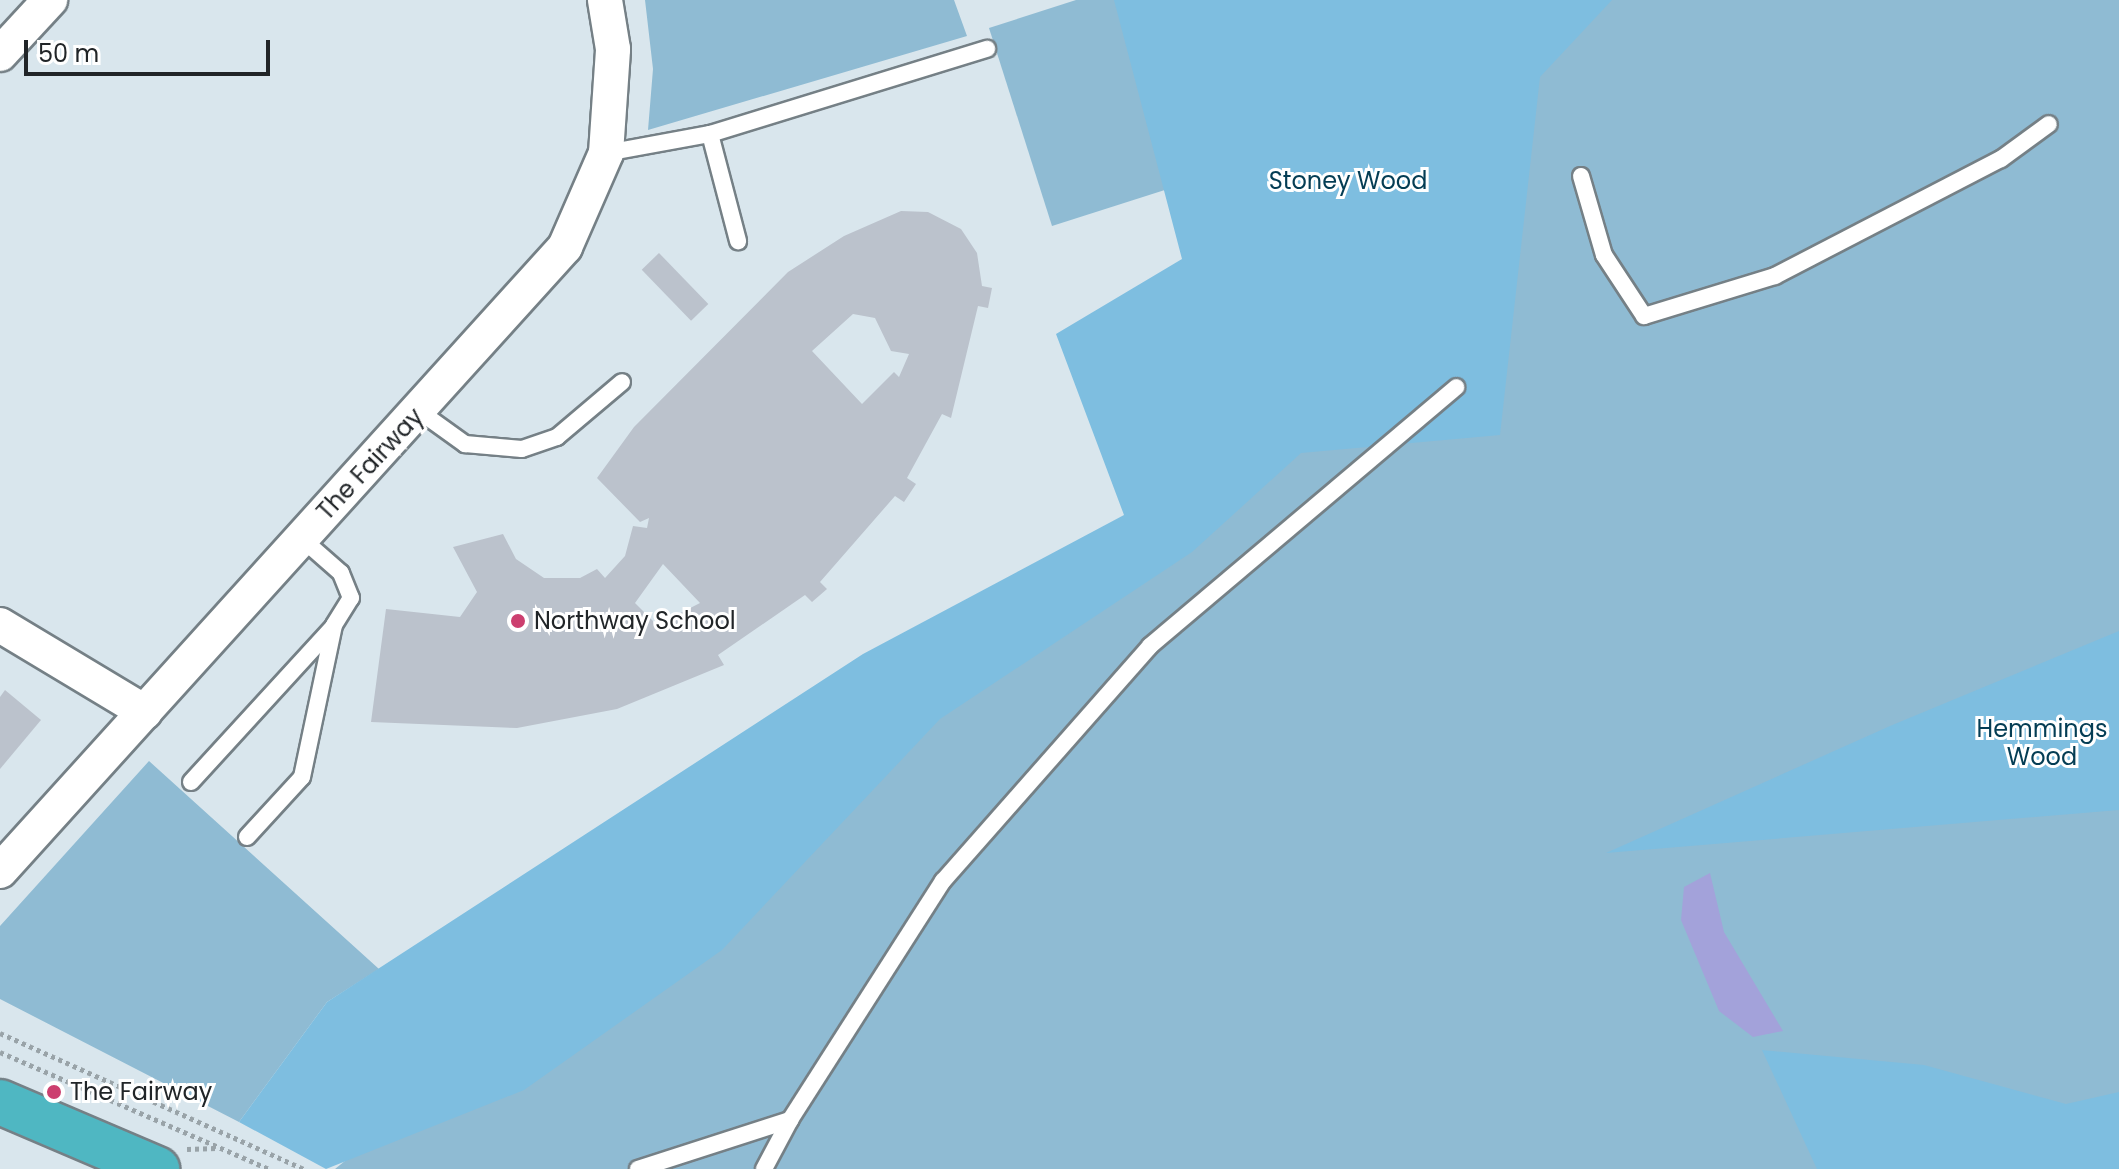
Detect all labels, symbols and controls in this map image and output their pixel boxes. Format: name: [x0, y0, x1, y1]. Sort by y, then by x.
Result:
scale bar: [28, 24, 274, 74]
text: 50 m: [38, 37, 99, 70]
park label: Stoney Wood: [1269, 167, 1427, 195]
street label: The Fairway: [311, 402, 429, 526]
place label: Northway School: [534, 607, 736, 635]
marker: Northway School: [509, 612, 527, 630]
park label: Hemmings Wood: [1977, 715, 2107, 771]
place label: The Fairway: [70, 1078, 212, 1106]
marker: The Fairway: [45, 1083, 63, 1101]

